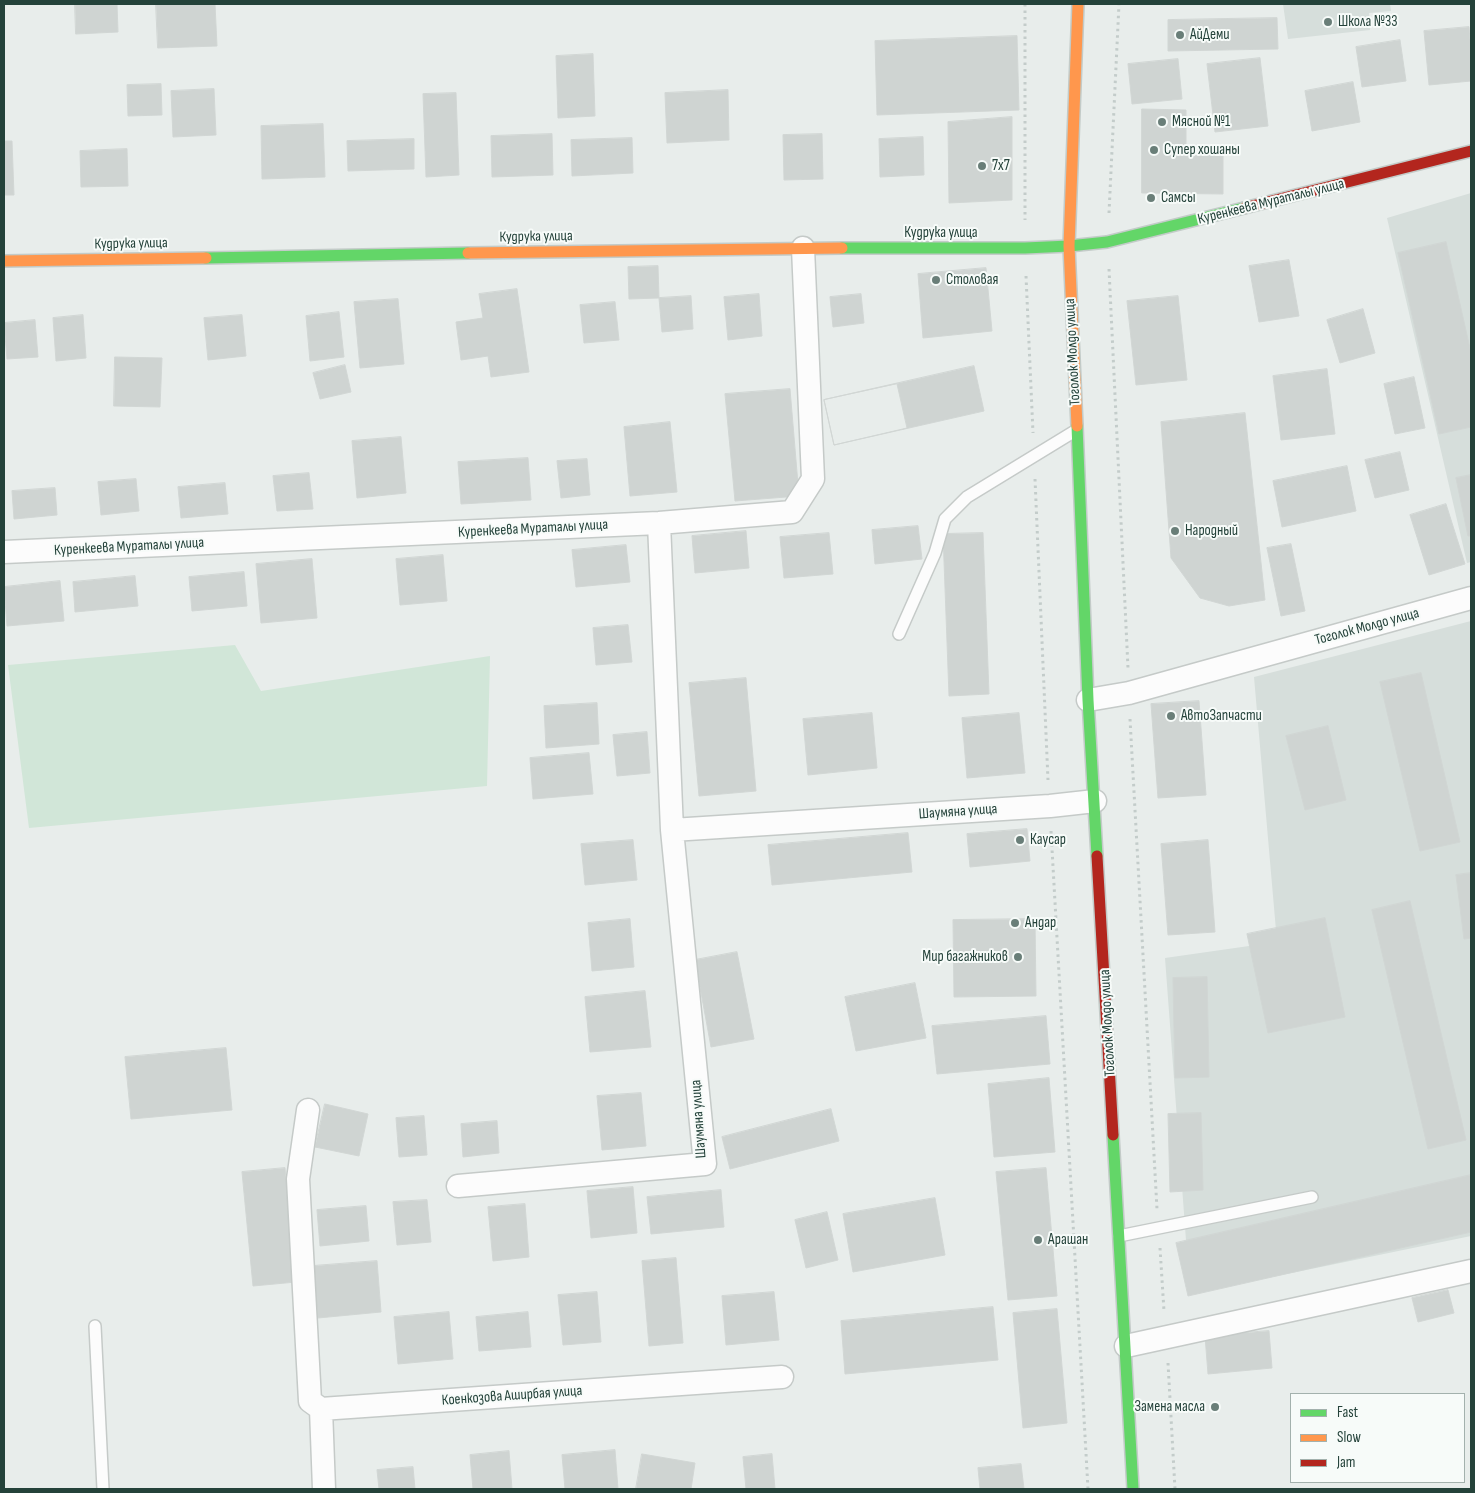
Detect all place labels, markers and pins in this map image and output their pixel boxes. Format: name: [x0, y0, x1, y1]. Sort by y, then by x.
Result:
place label: Школа №33: [1338, 13, 1398, 31]
marker: Школа №33: [1322, 16, 1334, 28]
place label: АйДеми: [1190, 26, 1230, 44]
marker: АйДеми: [1174, 29, 1186, 41]
place label: Мясной №1: [1172, 113, 1230, 131]
marker: Мясной №1: [1156, 116, 1168, 128]
place label: Супер хошаны: [1164, 141, 1240, 159]
marker: Супер хошаны: [1148, 144, 1160, 156]
place label: 7x7: [992, 157, 1010, 175]
marker: 7x7: [976, 160, 988, 172]
place label: Самсы: [1161, 189, 1196, 207]
marker: Самсы: [1145, 192, 1157, 204]
place label: Столовая: [946, 271, 998, 289]
marker: Столовая: [930, 274, 942, 286]
place label: Народный: [1185, 522, 1238, 540]
marker: Народный: [1169, 525, 1181, 537]
place label: АвтоЗапчасти: [1181, 707, 1262, 725]
marker: АвтоЗапчасти: [1165, 710, 1177, 722]
place label: Каусар: [1030, 831, 1066, 849]
marker: Каусар: [1014, 834, 1026, 846]
place label: Андар: [1025, 914, 1056, 932]
marker: Андар: [1009, 917, 1021, 929]
place label: Мир багажников: [922, 948, 1008, 966]
marker: Мир багажников: [1012, 951, 1024, 963]
place label: Арашан: [1048, 1231, 1088, 1249]
marker: Арашан: [1032, 1234, 1044, 1246]
place label: Замена масла: [1134, 1398, 1205, 1416]
marker: Замена масла: [1209, 1401, 1221, 1413]

